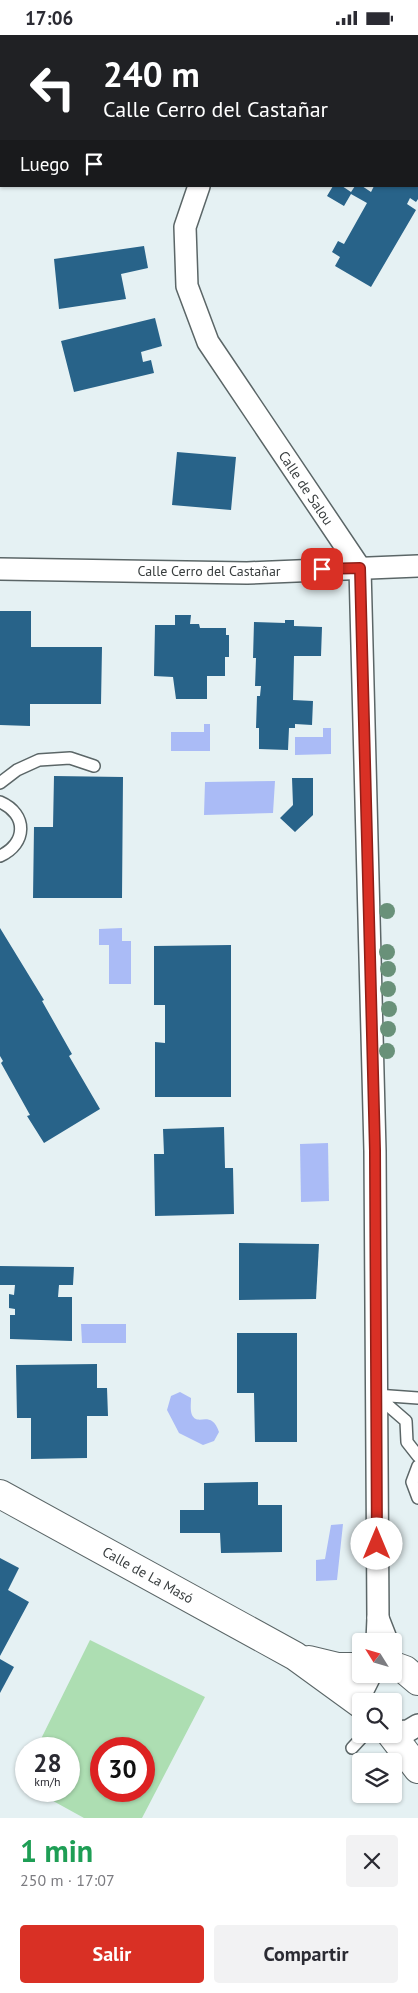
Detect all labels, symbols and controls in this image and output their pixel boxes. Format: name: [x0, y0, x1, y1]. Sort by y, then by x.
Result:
text: 17:06: [25, 6, 73, 30]
text: 240 m: [103, 51, 200, 97]
icon: left: [20, 55, 85, 120]
text: Calle Cerro del Castañar: [103, 95, 328, 123]
icon: arrive: [80, 150, 108, 178]
text: Luego: [20, 152, 70, 176]
street label: Calle de Salou: [275, 447, 337, 529]
pin: [301, 548, 343, 590]
icon: arrive: [308, 555, 336, 583]
street label: Calle Cerro del Castañar: [137, 562, 281, 580]
position arrow: [350, 1517, 402, 1569]
street label: Calle de La Masó: [99, 1543, 197, 1607]
north arrow: [352, 1633, 402, 1683]
map controls: [352, 1633, 402, 1803]
button: search: [352, 1693, 402, 1743]
speed limit sign: 30: [90, 1737, 155, 1802]
text: 28: [33, 1747, 62, 1779]
button: layers: [352, 1753, 402, 1803]
text: km/h: [34, 1774, 61, 1789]
text: 1 min: [20, 1831, 93, 1870]
button: close: [346, 1835, 398, 1887]
text: 250 m · 17:07: [20, 1870, 115, 1890]
button: Salir: [20, 1925, 204, 1983]
button: Compartir: [214, 1925, 398, 1983]

